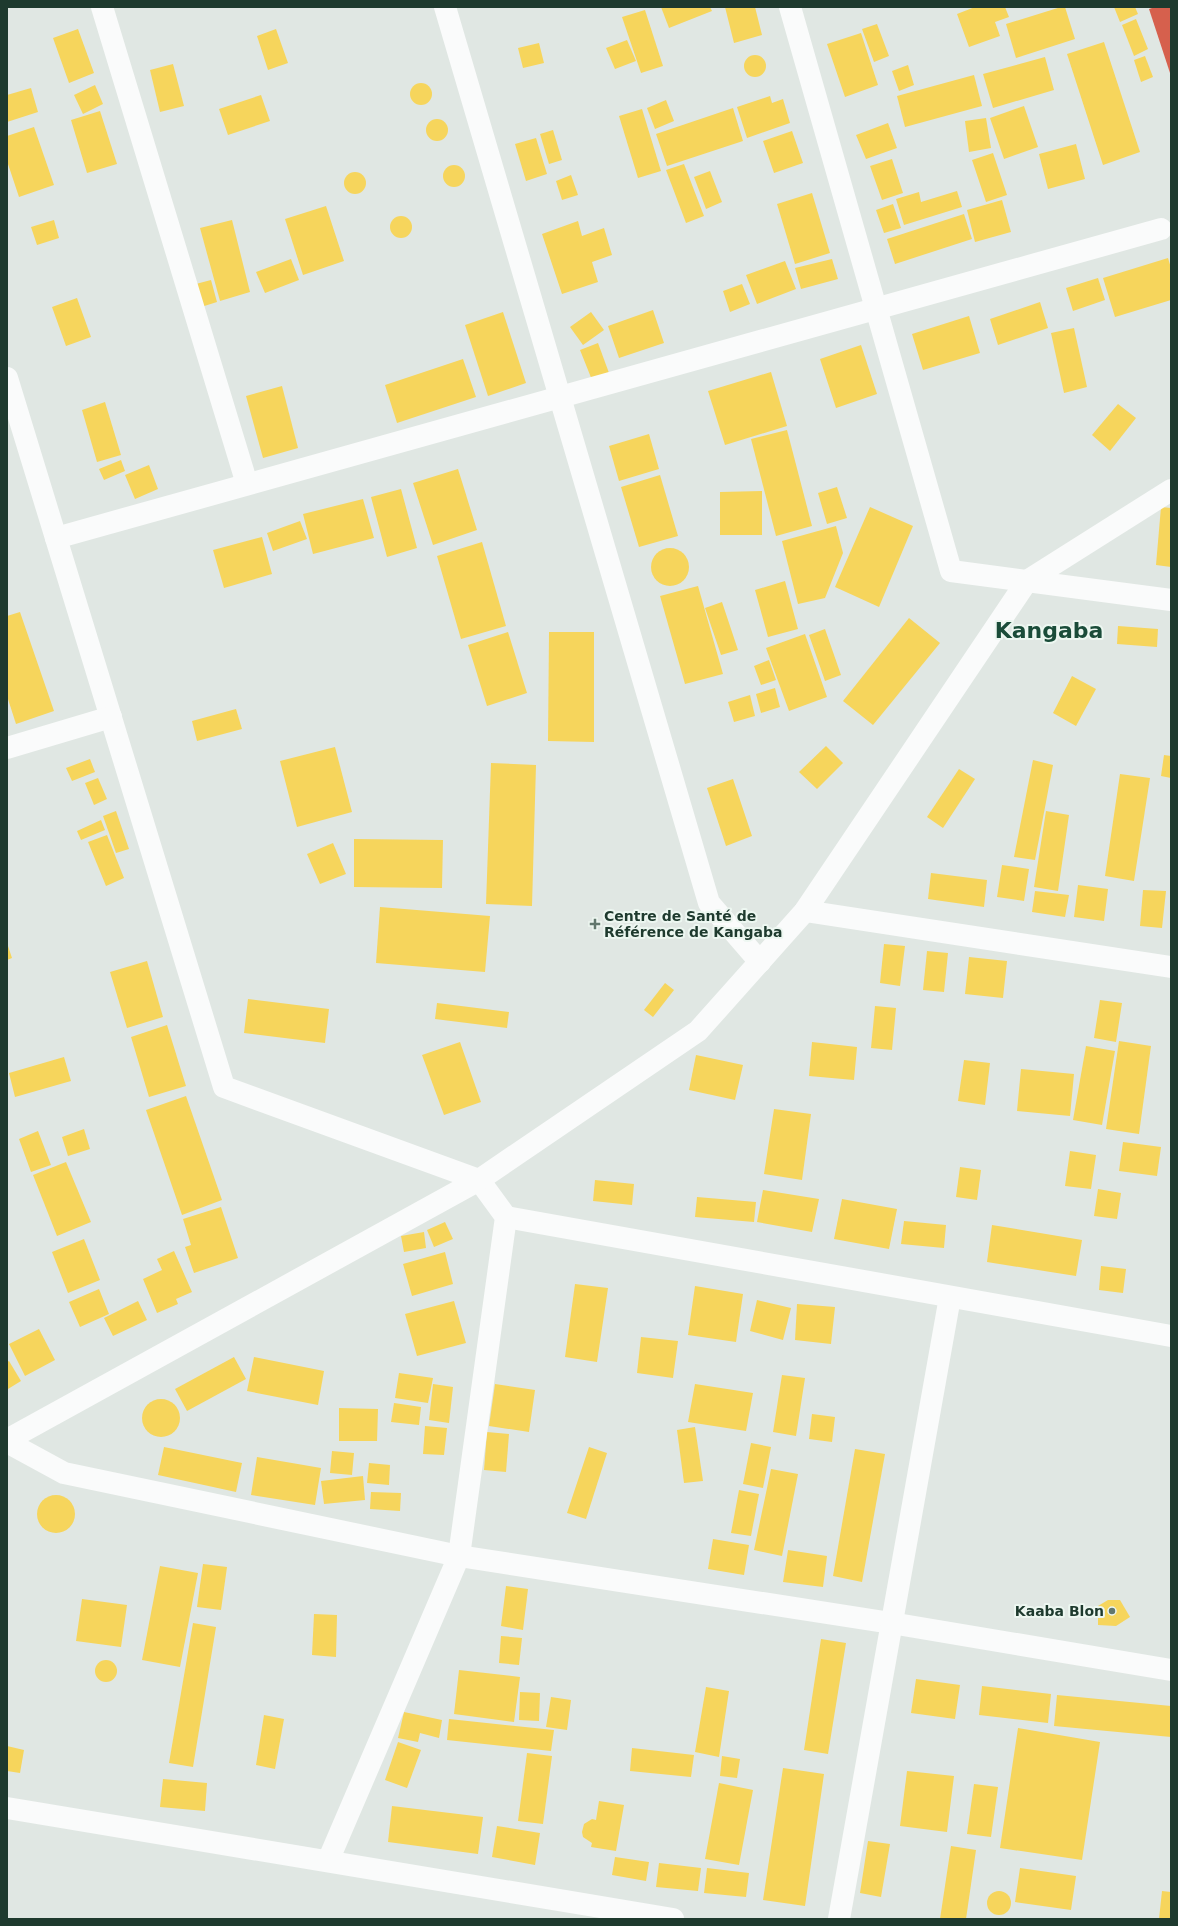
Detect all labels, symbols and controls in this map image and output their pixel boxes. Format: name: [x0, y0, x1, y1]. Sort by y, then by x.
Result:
district label: Kangaba: [995, 618, 1103, 643]
place label: Centre de Santé de Référence de Kangaba: [604, 908, 783, 940]
marker: Centre de Santé de Référence de Kangaba: [589, 918, 601, 930]
place label: Kaaba Blon: [1015, 1603, 1104, 1619]
marker: Kaaba Blon: [1107, 1606, 1117, 1616]

